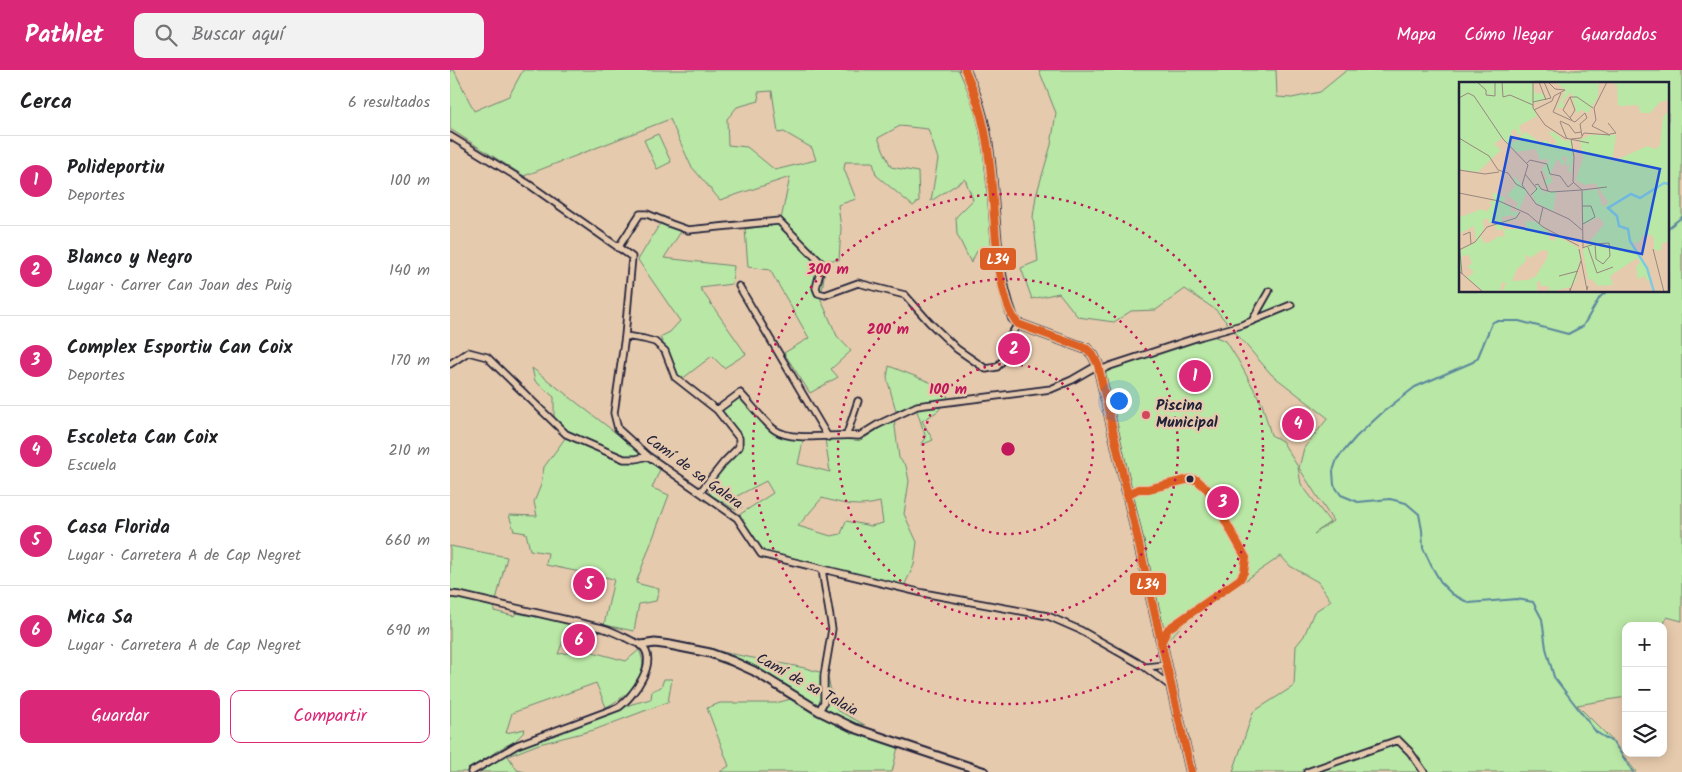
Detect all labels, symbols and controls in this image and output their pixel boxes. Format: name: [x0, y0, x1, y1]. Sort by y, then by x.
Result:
search box: [134, 13, 484, 58]
text: Pathlet: [25, 16, 104, 55]
text: Buscar aquí: [192, 20, 284, 50]
icon: search: [152, 21, 180, 49]
text: Mapa: [1397, 21, 1436, 50]
text: Cómo llegar: [1464, 21, 1553, 50]
text: Guardados: [1581, 21, 1657, 50]
inset map: [1459, 82, 1670, 292]
text: Cerca: [20, 86, 72, 119]
text: 6 resultados: [348, 90, 430, 115]
text: Polideportiu: [67, 153, 164, 183]
text: 1: [34, 168, 38, 193]
text: 100 m: [390, 168, 430, 193]
text: Deportes: [67, 183, 125, 208]
text: Blanco y Negro: [67, 243, 193, 273]
line badge: L34: [979, 247, 1017, 271]
text: L34: [987, 249, 1010, 271]
text: 2: [31, 258, 41, 283]
text: 140 m: [389, 258, 430, 283]
text: 300 m: [806, 258, 849, 282]
text: Lugar · Carrer Can Joan des Puig: [67, 273, 292, 298]
text: 200 m: [867, 318, 909, 342]
pin: 2: [998, 330, 1030, 368]
text: Complex Esportiu Can Coix: [67, 333, 293, 363]
text: 3: [32, 348, 40, 373]
text: 170 m: [390, 348, 430, 373]
pin: 1: [1179, 357, 1211, 395]
text: Deportes: [67, 363, 125, 388]
text: 100 m: [929, 378, 967, 402]
your location: [1106, 388, 1132, 414]
place label: Piscina Municipal: [1156, 394, 1218, 435]
pin: 4: [1282, 405, 1314, 443]
marker: Piscina Municipal: [1140, 409, 1152, 421]
text: Escoleta Can Coix: [67, 423, 218, 453]
street label: Camí de sa Galera: [640, 428, 748, 516]
text: 4: [32, 438, 40, 463]
text: 210 m: [389, 438, 430, 463]
centre of rings: [999, 440, 1017, 458]
text: Escuela: [67, 453, 117, 478]
unlabelled marker: [1185, 474, 1195, 484]
pin: 3: [1207, 483, 1239, 521]
text: Casa Florida: [67, 513, 170, 543]
text: 5: [32, 528, 40, 553]
text: 660 m: [385, 528, 430, 553]
text: Lugar · Carretera A de Cap Negret: [67, 543, 301, 568]
pin: 5: [573, 565, 605, 603]
line badge: L34: [1129, 572, 1167, 596]
text: L34: [1137, 574, 1160, 596]
text: Mica Sa: [67, 603, 133, 633]
text: 6: [32, 618, 40, 643]
text: 690 m: [386, 618, 430, 643]
pin: 6: [563, 621, 595, 659]
map controls: [1622, 622, 1667, 757]
button: +: [1622, 622, 1667, 667]
text: Lugar · Carretera A de Cap Negret: [67, 633, 301, 658]
street label: Camí de sa Talaia: [751, 647, 863, 723]
button: −: [1622, 667, 1667, 712]
button: Guardar: [20, 690, 220, 743]
button: Compartir: [230, 690, 430, 743]
button: layers: [1622, 712, 1667, 757]

